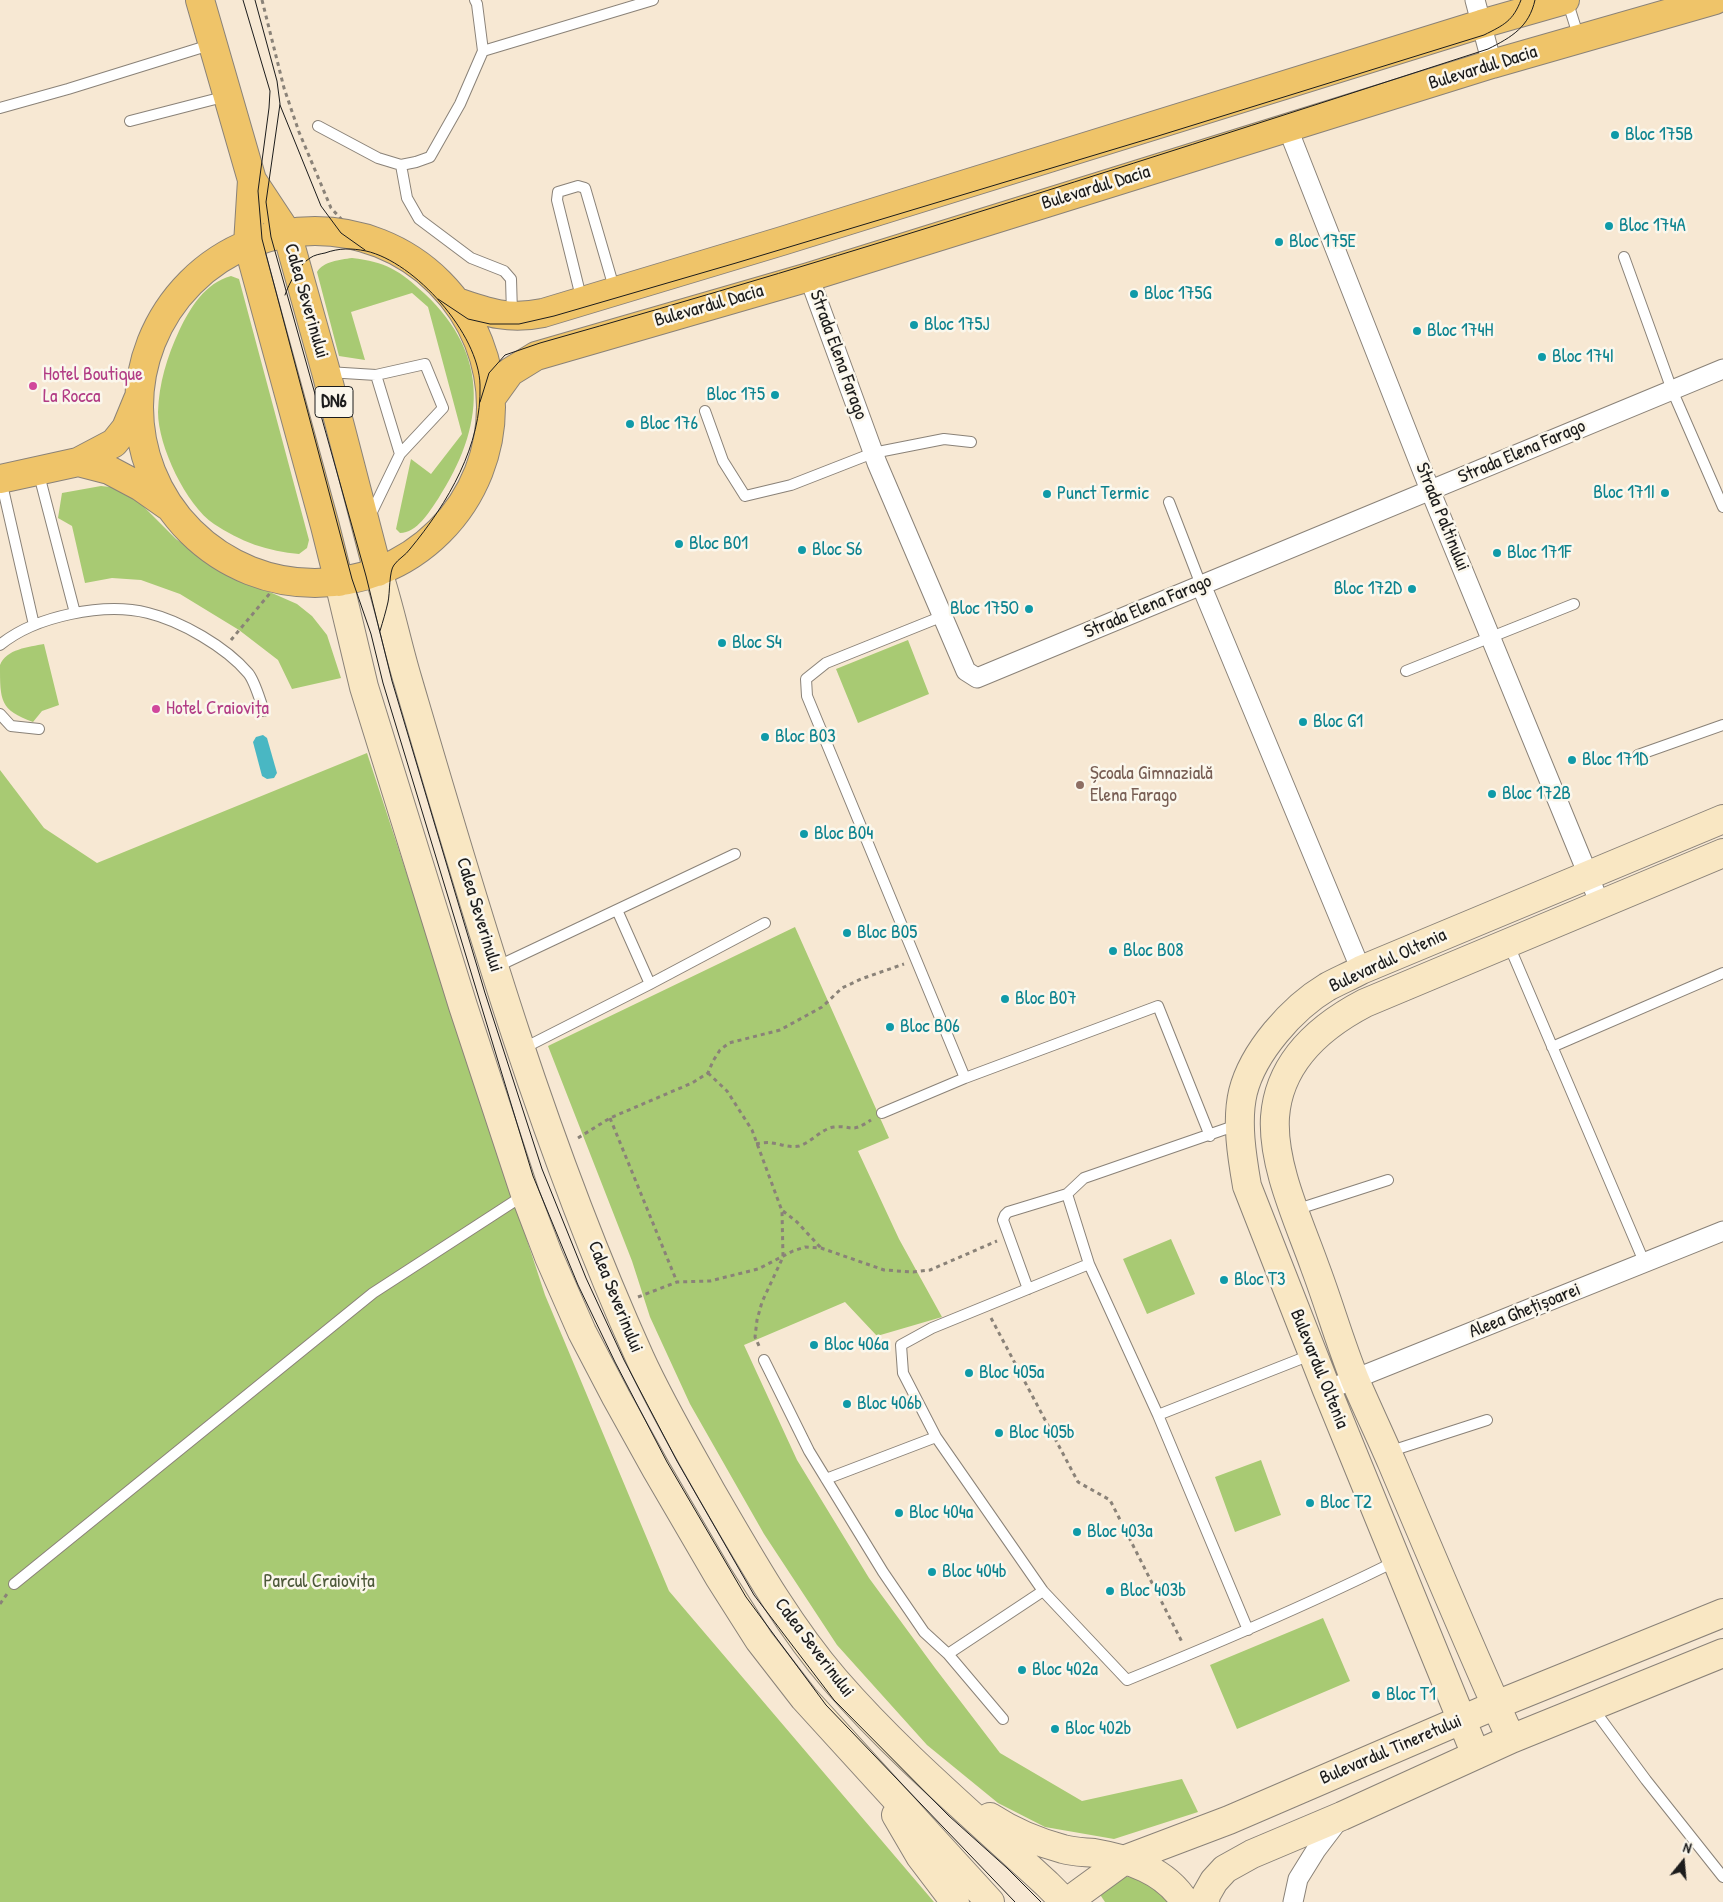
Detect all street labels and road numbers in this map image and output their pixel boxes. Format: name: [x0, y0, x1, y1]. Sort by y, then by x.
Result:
street label: Bulevardul Dacia: [1426, 41, 1540, 95]
street label: Bulevardul Dacia: [1039, 161, 1153, 215]
street label: Calea Severinului: [279, 241, 333, 361]
street label: Bulevardul Dacia: [652, 280, 766, 332]
street label: Strada Elena Farago: [804, 287, 872, 423]
road number: DN6: [315, 387, 353, 418]
street label: Strada Elena Farago: [1455, 415, 1589, 489]
street label: Strada Paltinului: [1410, 460, 1474, 574]
street label: Strada Elena Farago: [1081, 570, 1215, 644]
street label: Calea Severinului: [451, 855, 507, 975]
street label: Bulevardul Oltenia: [1326, 924, 1450, 998]
street label: Calea Severinului: [582, 1238, 648, 1356]
street label: Aleea Ghețișoarei: [1466, 1278, 1584, 1344]
street label: Bulevardul Oltenia: [1285, 1306, 1353, 1432]
street label: Calea Severinului: [769, 1594, 859, 1702]
street label: Bulevardul Tineretului: [1317, 1710, 1465, 1790]

